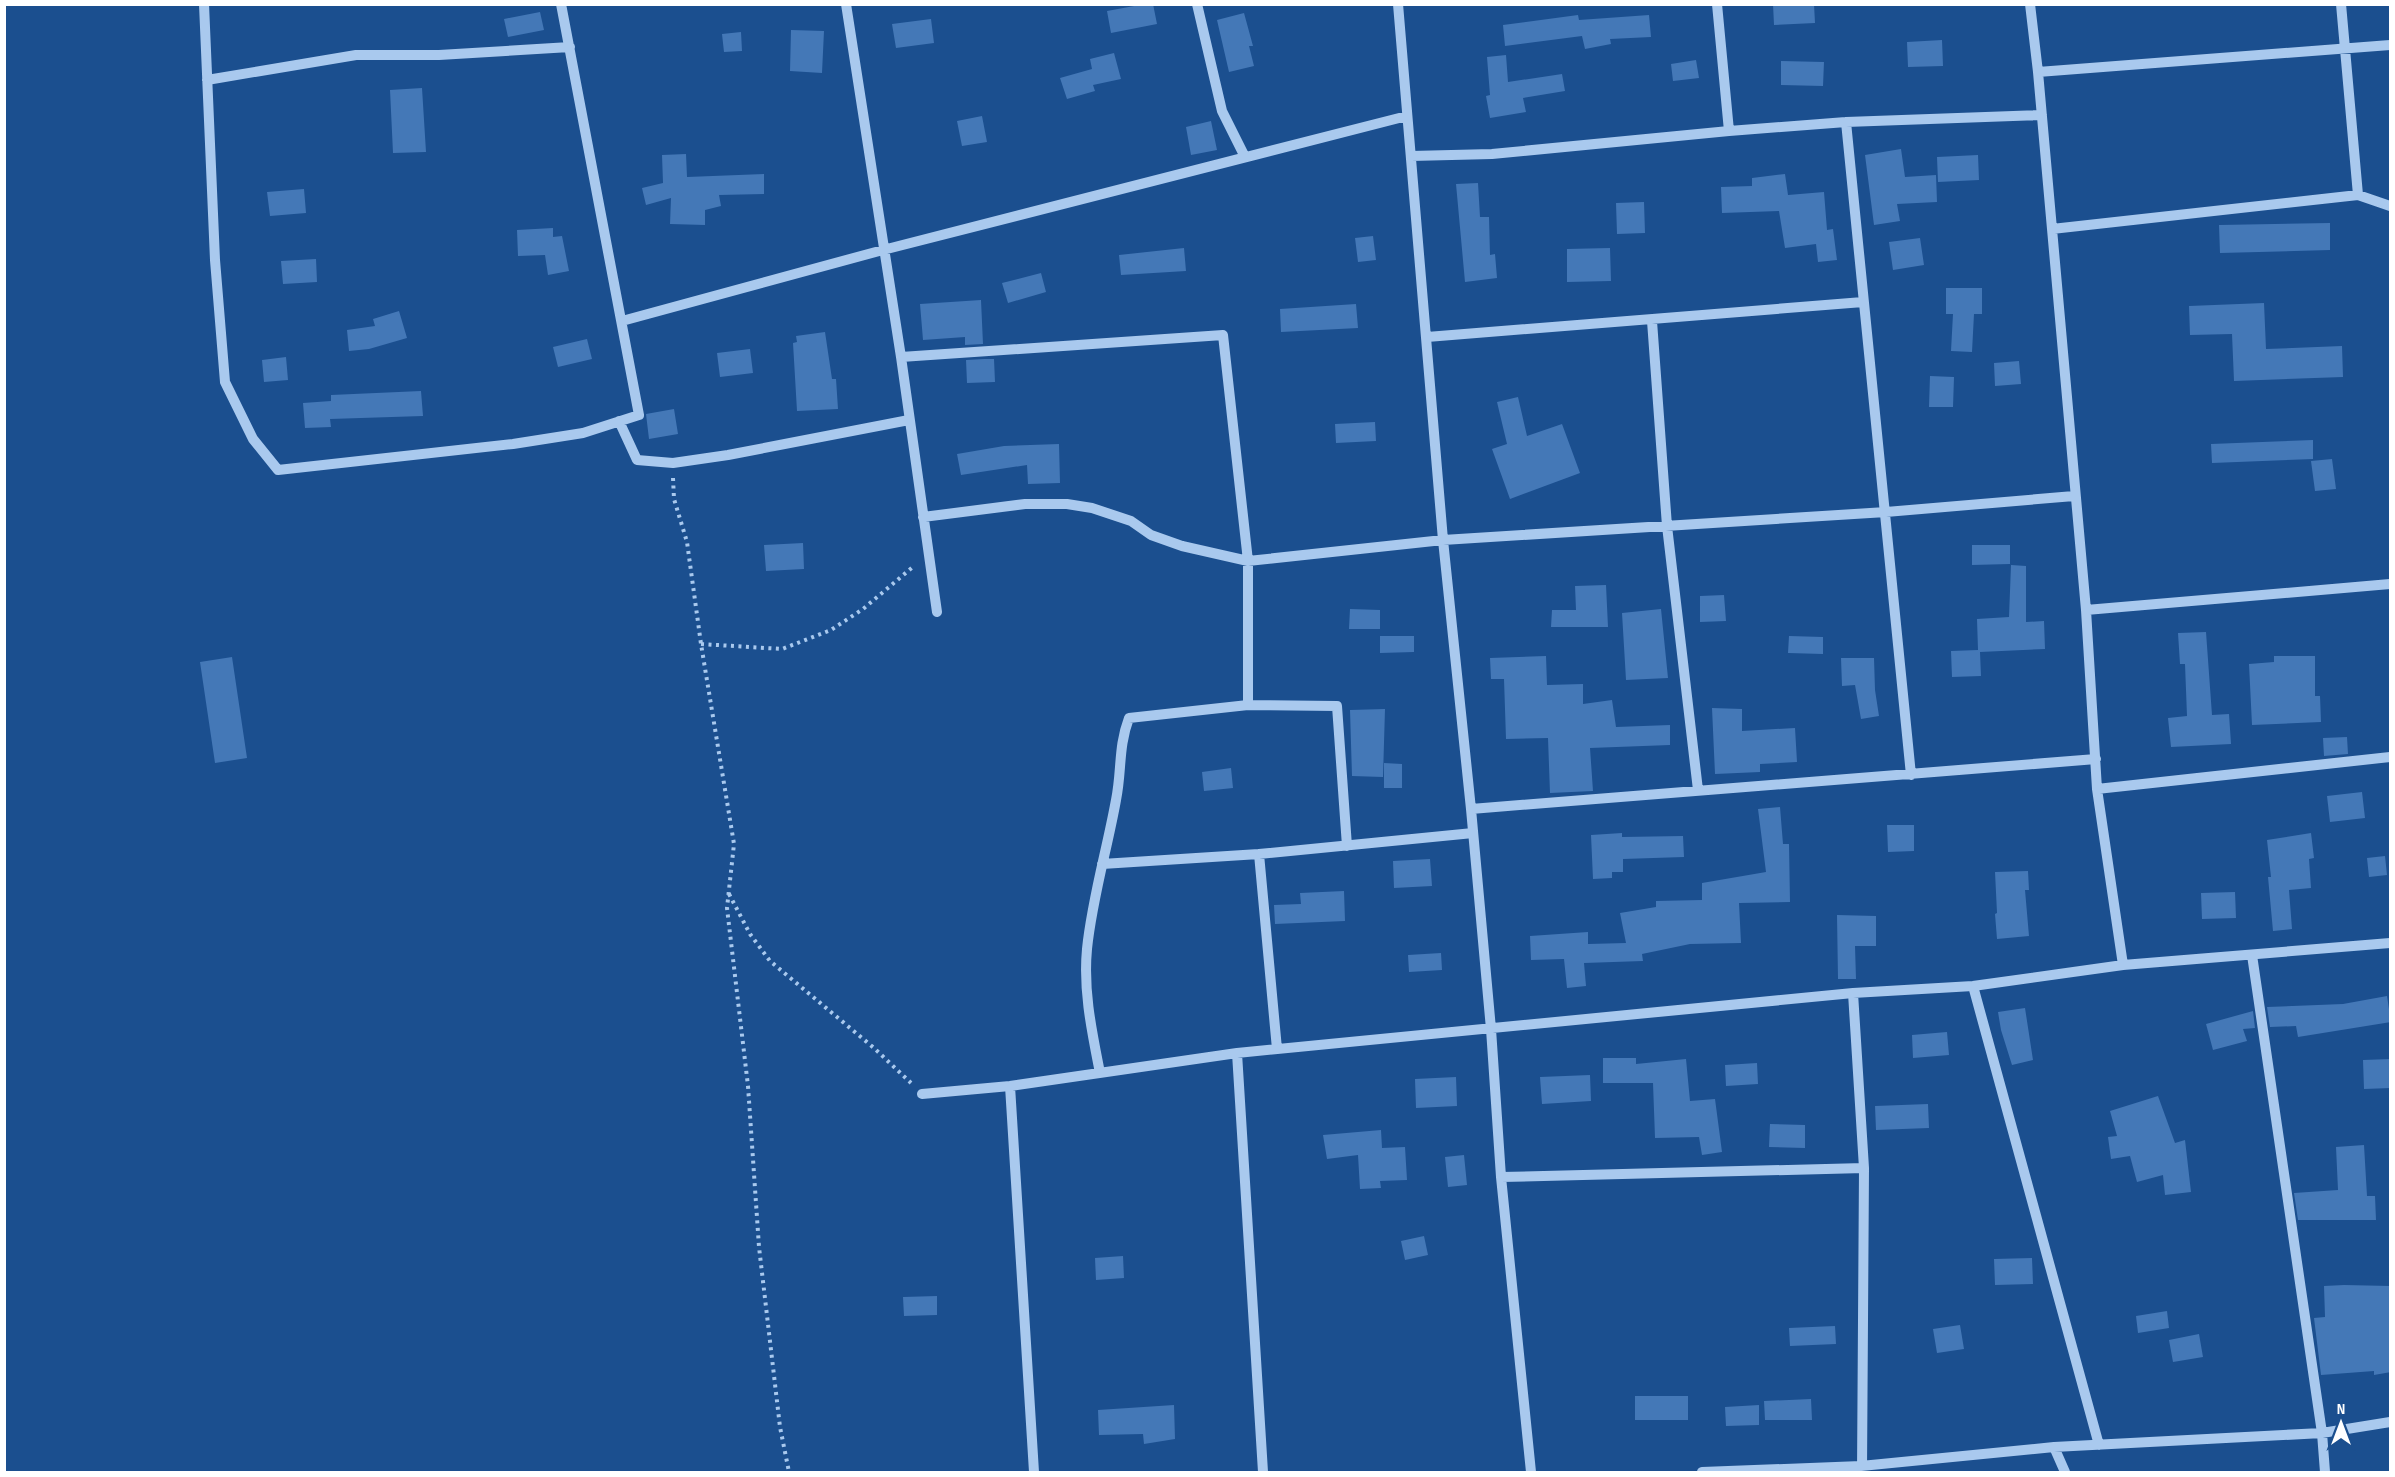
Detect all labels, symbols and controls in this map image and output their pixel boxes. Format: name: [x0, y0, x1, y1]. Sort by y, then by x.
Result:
north arrow: [2311, 1393, 2371, 1453]
text: N: [2337, 1400, 2345, 1419]

